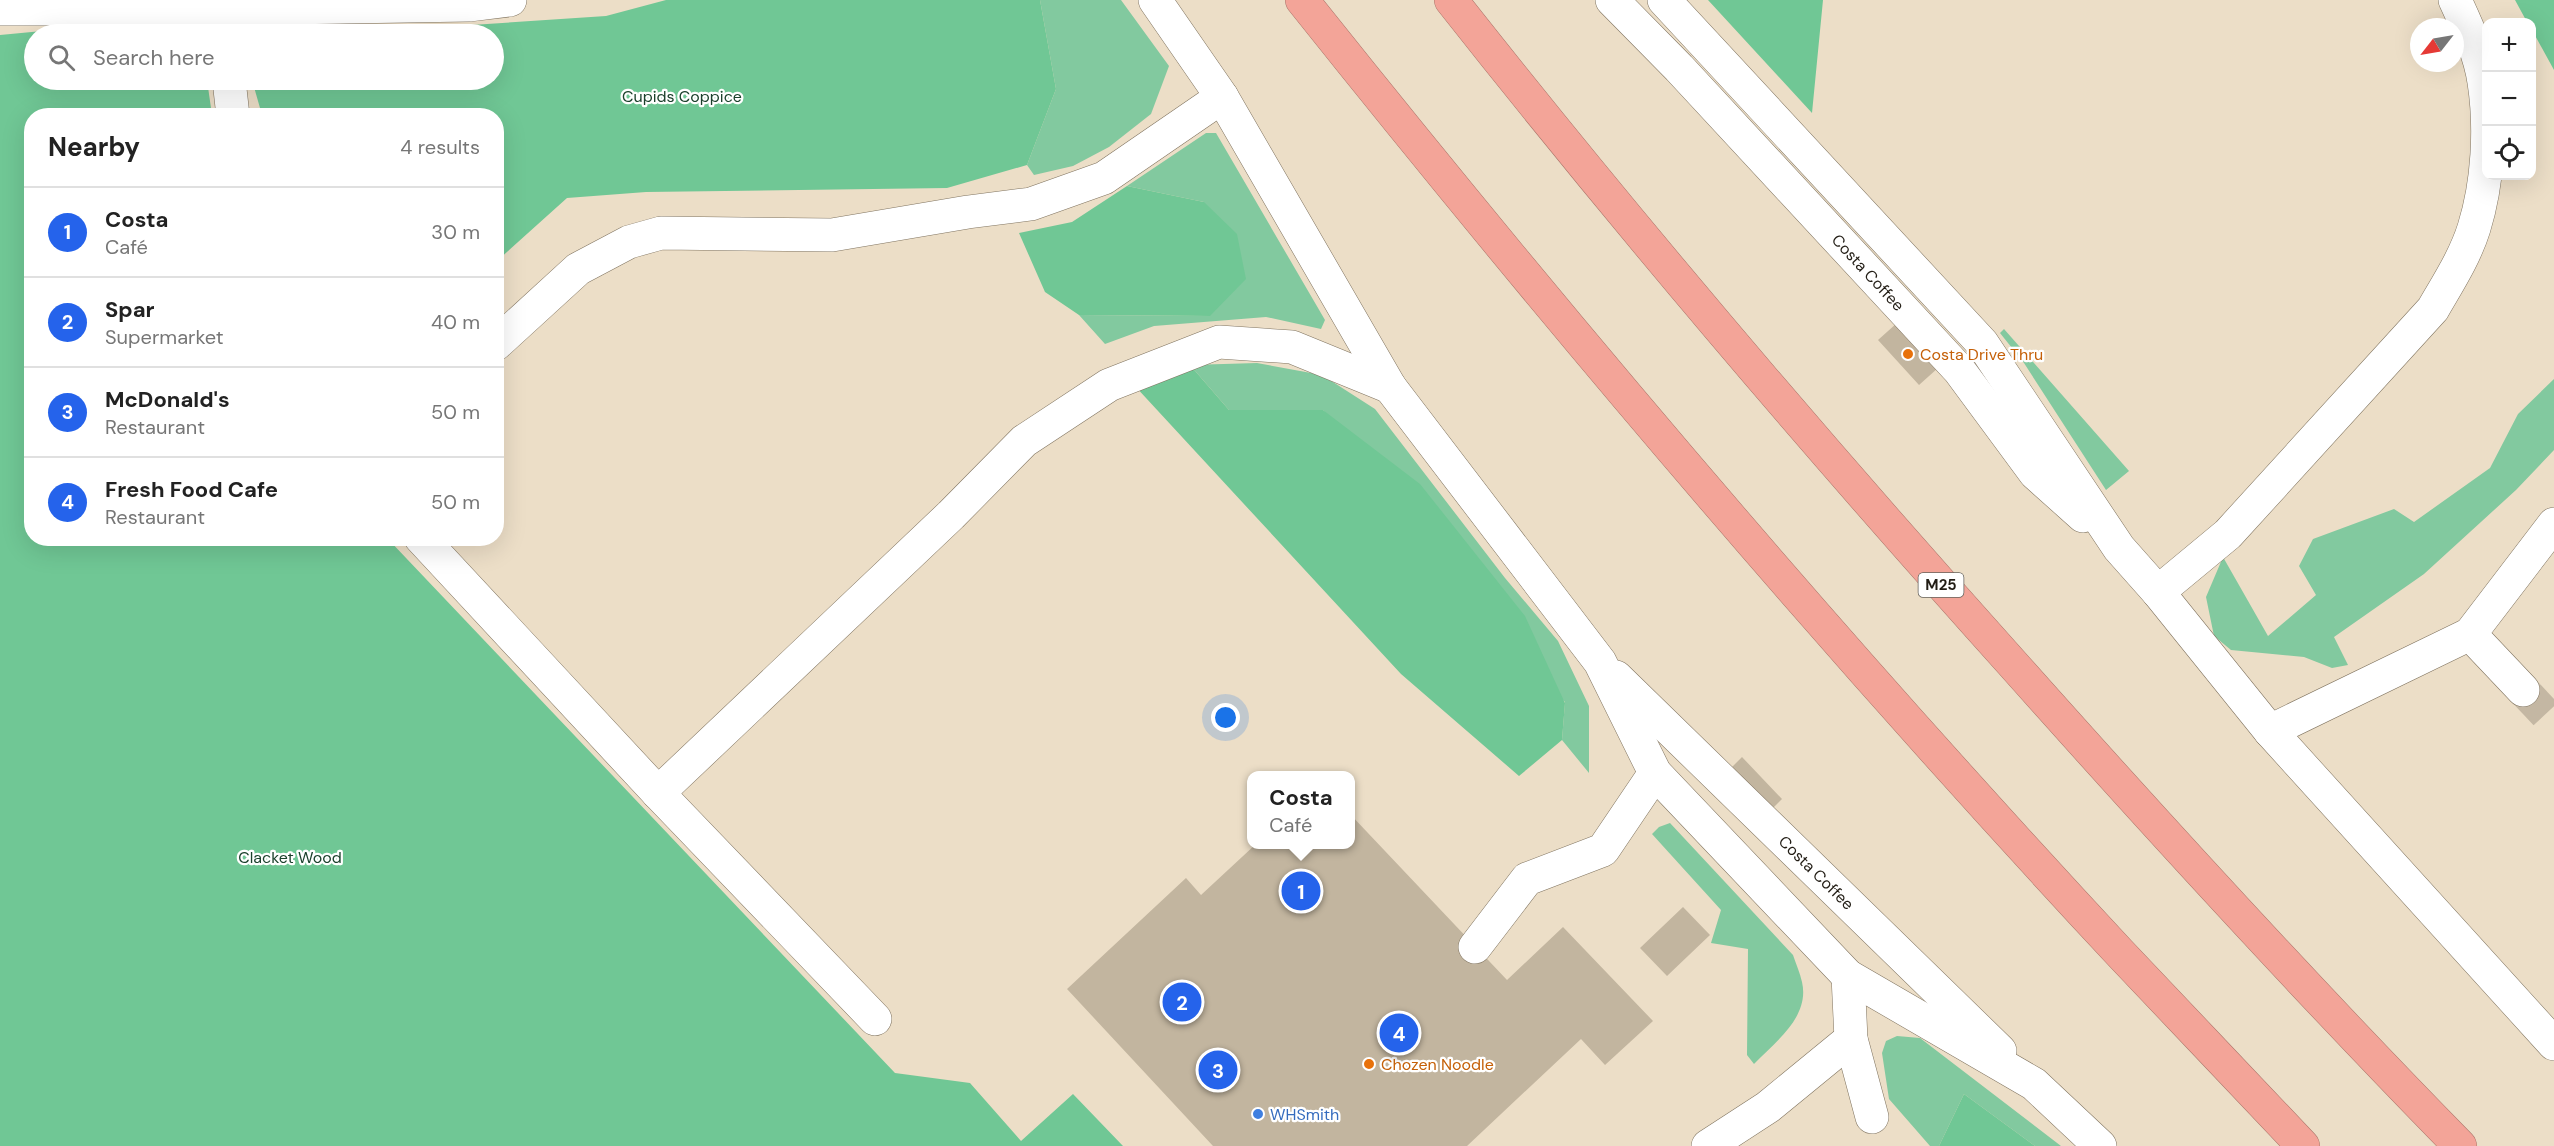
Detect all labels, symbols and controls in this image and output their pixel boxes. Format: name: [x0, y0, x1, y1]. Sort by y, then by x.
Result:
north arrow: [2410, 18, 2464, 72]
map controls: [2482, 18, 2536, 180]
button: +: [2482, 18, 2536, 72]
search box: [24, 24, 504, 90]
icon: search: [45, 41, 78, 74]
text: Search here: [93, 43, 214, 72]
button: −: [2482, 72, 2536, 126]
park label: Cupids Coppice: [622, 86, 742, 107]
button: locate: [2482, 126, 2536, 180]
text: Nearby: [48, 130, 140, 164]
text: 4 results: [400, 134, 480, 160]
text: Costa: [105, 205, 168, 234]
text: 1: [64, 219, 71, 245]
text: 30 m: [431, 219, 480, 245]
street label: Costa Coffee: [1827, 229, 1909, 315]
text: Café: [105, 234, 148, 260]
text: Spar: [105, 295, 155, 324]
text: 2: [62, 309, 73, 335]
text: 40 m: [431, 309, 480, 335]
text: Supermarket: [105, 324, 224, 350]
place label: Costa Drive Thru: [1920, 344, 2043, 365]
marker: Costa Drive Thru: [1901, 347, 1915, 361]
text: McDonald's: [105, 385, 230, 414]
text: 3: [61, 399, 74, 425]
text: 50 m: [431, 399, 480, 425]
text: Restaurant: [105, 414, 205, 440]
text: Fresh Food Cafe: [105, 475, 278, 504]
text: 4: [61, 489, 74, 515]
text: 50 m: [431, 489, 480, 515]
text: Restaurant: [105, 504, 205, 530]
road number: M25: [1918, 573, 1964, 597]
your location: [1211, 703, 1240, 732]
popup: [1247, 771, 1355, 849]
text: Costa: [1269, 783, 1333, 812]
text: Café: [1269, 812, 1312, 838]
street label: Costa Coffee: [1774, 831, 1859, 914]
park label: Clacket Wood: [238, 847, 342, 868]
pin: 1: [1282, 868, 1320, 914]
pin: 2: [1162, 980, 1202, 1024]
pin: 4: [1380, 1010, 1418, 1056]
pin: 3: [1198, 1048, 1238, 1092]
place label: Chozen Noodle: [1381, 1054, 1494, 1075]
marker: Chozen Noodle: [1362, 1057, 1376, 1071]
place label: WHSmith: [1270, 1104, 1339, 1125]
marker: WHSmith: [1251, 1107, 1265, 1121]

